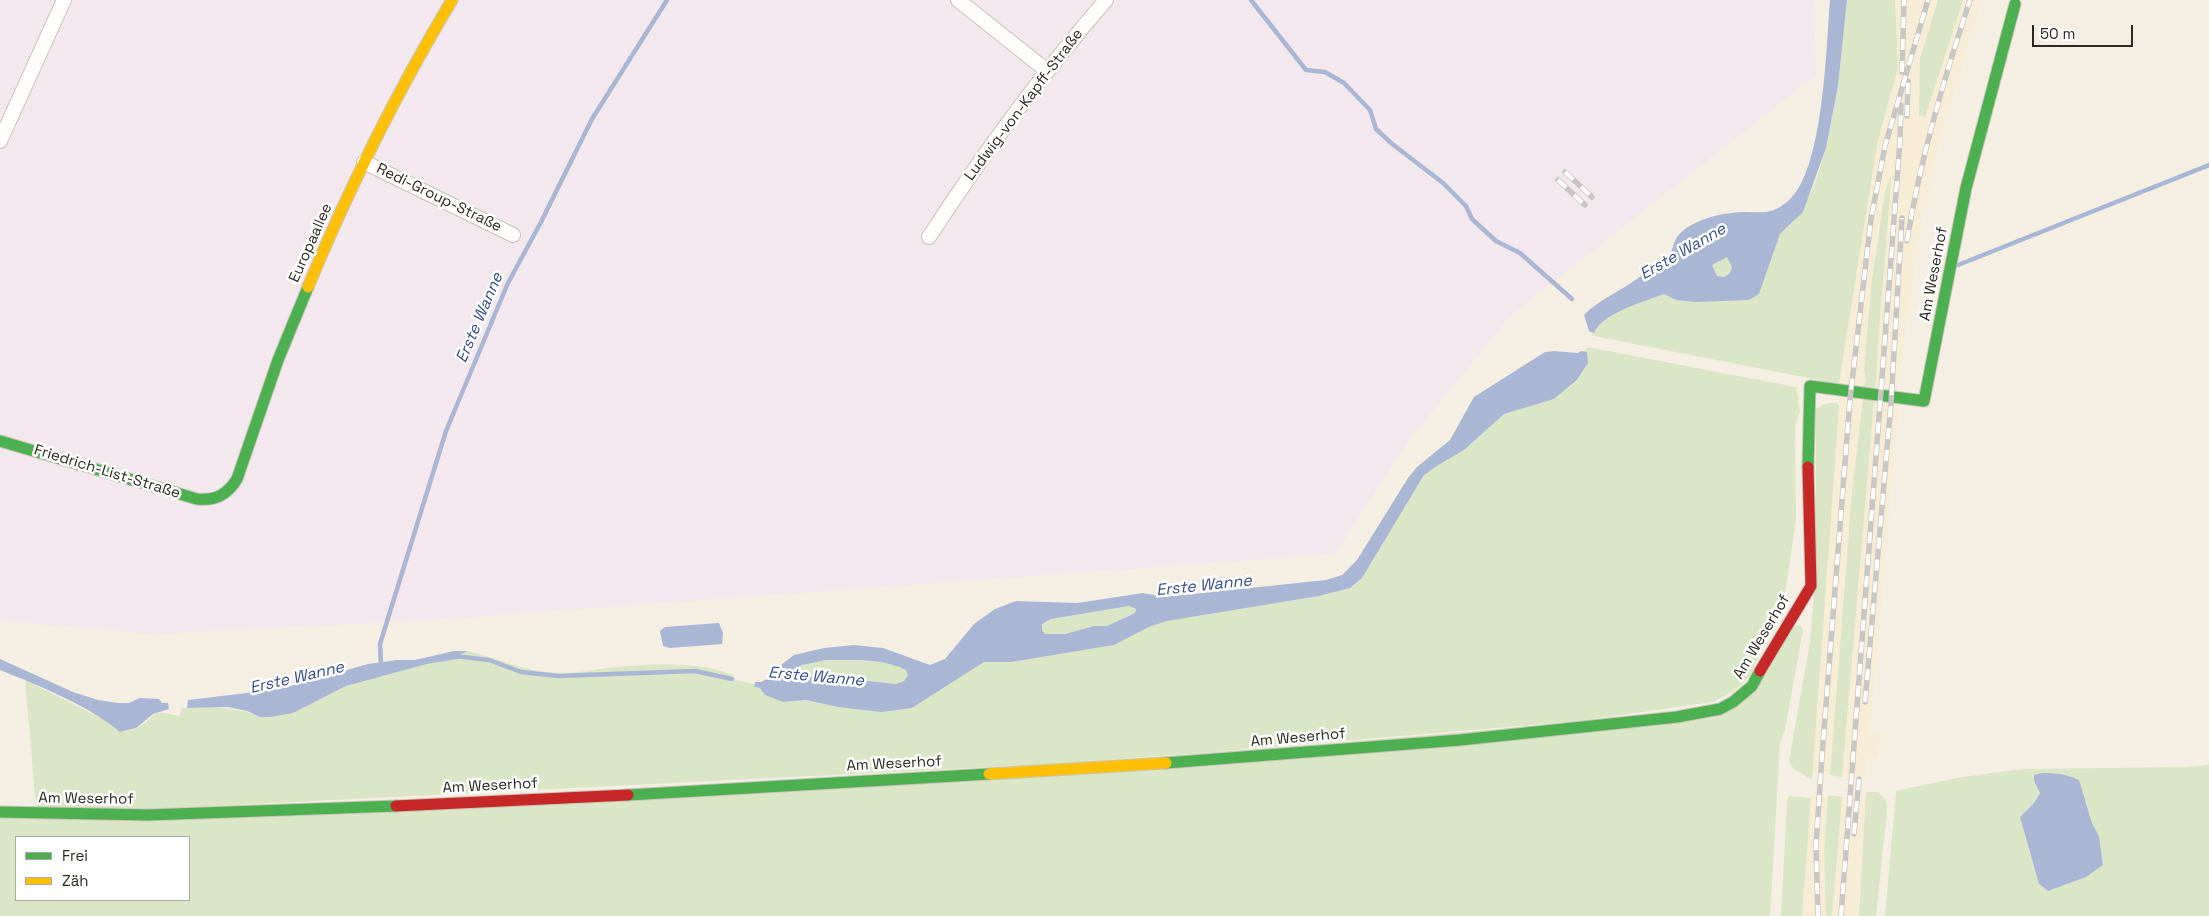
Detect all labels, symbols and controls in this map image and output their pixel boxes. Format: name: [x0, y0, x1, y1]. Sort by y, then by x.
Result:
scale bar: [2034, 15, 2135, 47]
text: 50 m: [2040, 24, 2075, 43]
street label: Ludwig-von-Kapff-Straße: [961, 26, 1087, 184]
street label: Redi-Group-Straße: [373, 160, 505, 236]
street label: Europaallee: [286, 201, 336, 285]
water label: Erste Wanne: [1637, 220, 1729, 284]
street label: Am Weserhof: [1916, 226, 1952, 322]
water label: Erste Wanne: [452, 270, 508, 366]
street label: Friedrich-List-Straße: [32, 441, 182, 503]
water label: Erste Wanne: [1155, 571, 1253, 601]
street label: Am Weserhof: [1730, 592, 1794, 682]
water label: Erste Wanne: [248, 658, 346, 698]
water label: Erste Wanne: [767, 663, 865, 691]
street label: Am Weserhof: [1250, 725, 1346, 751]
street label: Am Weserhof: [846, 753, 942, 775]
street label: Am Weserhof: [442, 775, 538, 797]
street label: Am Weserhof: [38, 789, 134, 809]
legend: [15, 836, 190, 901]
text: Frei: [62, 846, 88, 865]
text: Zäh: [62, 871, 88, 890]

